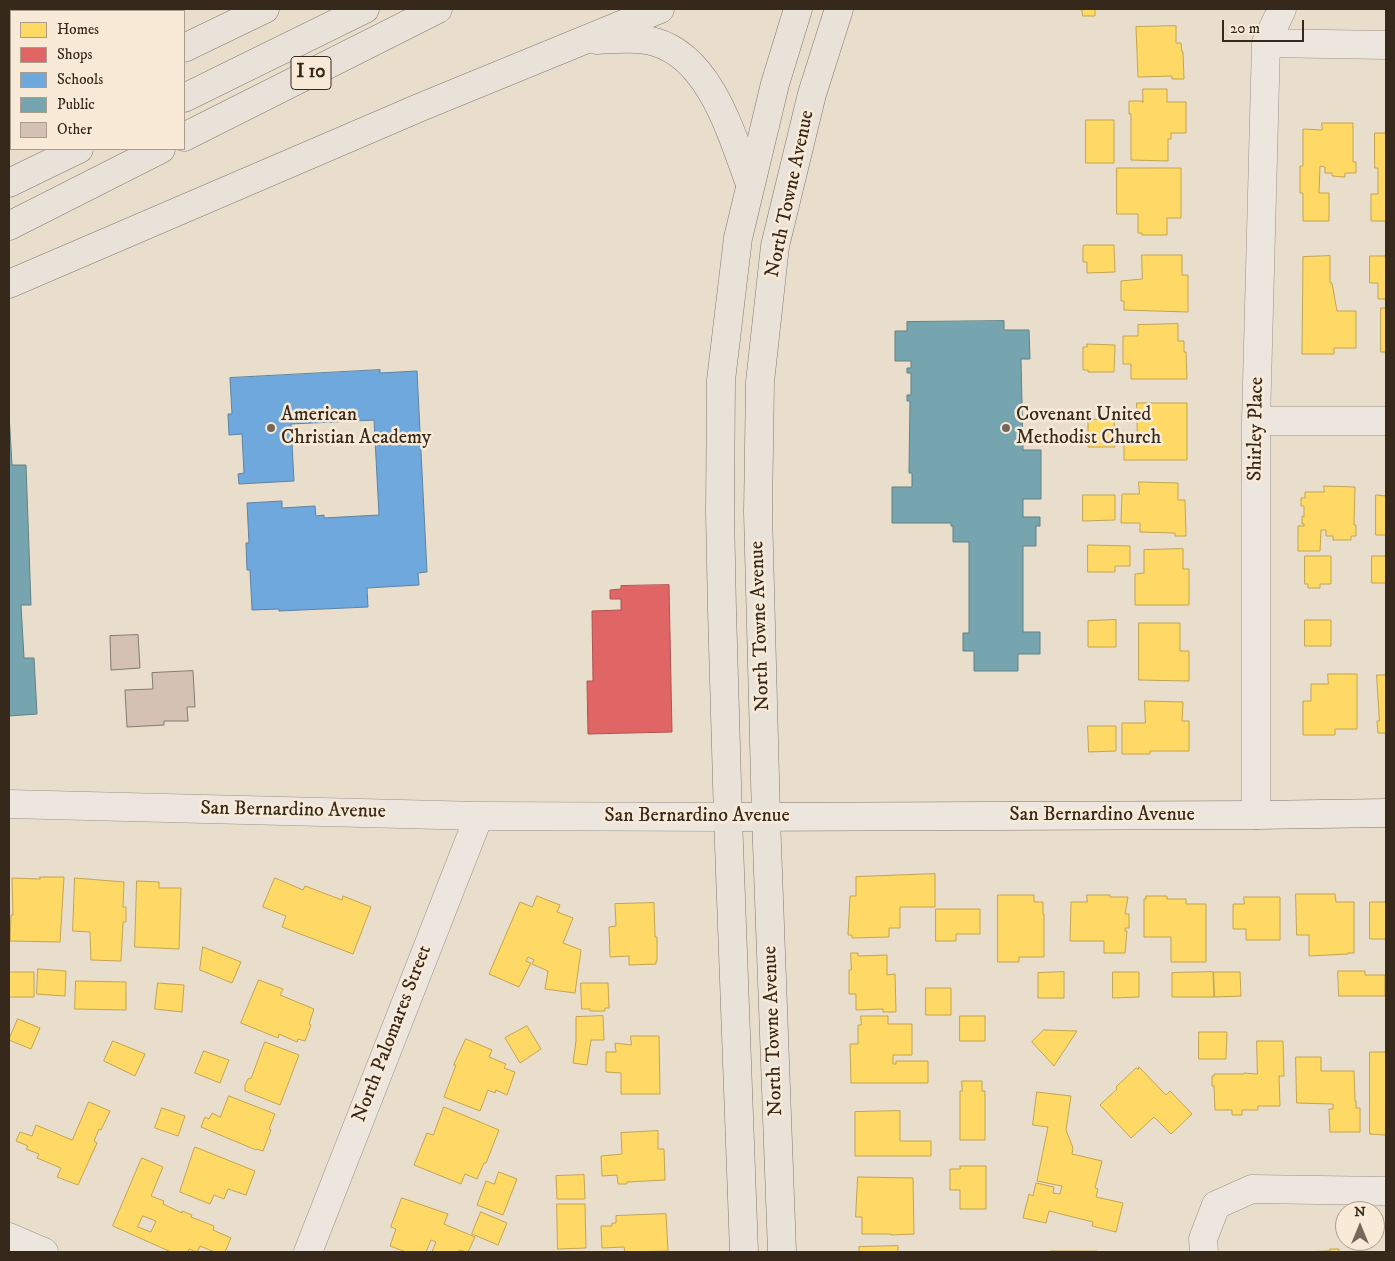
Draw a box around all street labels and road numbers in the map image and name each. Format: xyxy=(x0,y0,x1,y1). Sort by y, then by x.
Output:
road number: I 10 xyxy=(291,56,331,90)
street label: North Towne Avenue xyxy=(762,108,820,280)
street label: Shirley Place xyxy=(1244,377,1270,481)
street label: North Towne Avenue xyxy=(746,540,776,712)
street label: San Bernardino Avenue xyxy=(200,797,386,825)
street label: San Bernardino Avenue xyxy=(1009,804,1195,828)
street label: San Bernardino Avenue xyxy=(604,805,790,829)
street label: North Palomares Street xyxy=(348,942,438,1126)
street label: North Towne Avenue xyxy=(759,945,789,1117)

